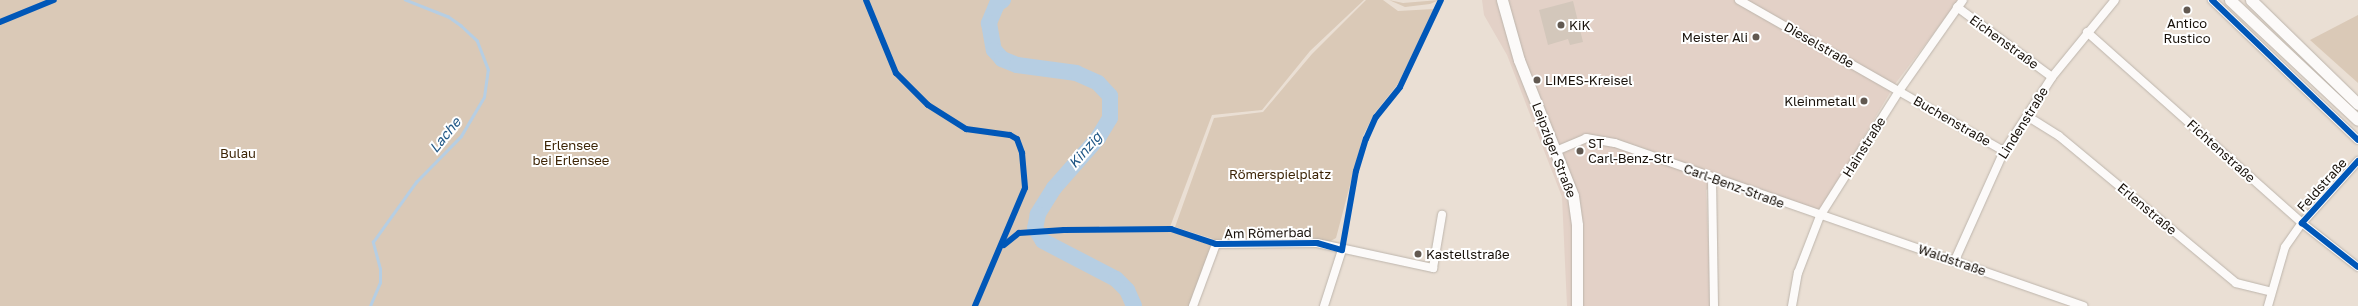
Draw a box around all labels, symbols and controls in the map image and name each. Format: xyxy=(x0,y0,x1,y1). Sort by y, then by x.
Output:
marker: Antico Rustico xyxy=(2182,5,2192,15)
street label: Eichenstraße xyxy=(1966,12,2042,72)
place label: Antico Rustico xyxy=(2164,16,2210,47)
place label: KiK xyxy=(1569,17,1590,33)
street label: Dieselstraße xyxy=(1781,19,1857,71)
marker: KiK xyxy=(1556,20,1566,30)
place label: Meister Ali xyxy=(1682,29,1748,45)
marker: Meister Ali xyxy=(1751,32,1761,42)
place label: LIMES-Kreisel xyxy=(1545,72,1632,88)
marker: LIMES-Kreisel xyxy=(1532,75,1542,85)
street label: Lindenstraße xyxy=(1995,84,2051,162)
place label: Kleinmetall xyxy=(1784,93,1856,109)
street label: Buchenstraße xyxy=(1911,93,1993,149)
marker: Kleinmetall xyxy=(1859,96,1869,106)
street label: Leipziger Straße xyxy=(1529,100,1579,200)
water label: Lache xyxy=(426,114,464,156)
street label: Hainstraße xyxy=(1839,114,1889,180)
street label: Fichtenstraße xyxy=(2184,116,2258,186)
water label: Kinzig xyxy=(1065,129,1105,171)
place label: ST Carl-Benz-Str. xyxy=(1588,136,1674,167)
park label: Erlensee bei Erlensee xyxy=(533,138,609,169)
park label: Bulau xyxy=(220,145,256,161)
marker: ST Carl-Benz-Str. xyxy=(1575,146,1585,156)
street label: Feldstraße xyxy=(2294,155,2350,215)
street label: Carl-Benz-Straße xyxy=(1682,161,1786,211)
park label: Römerspielplatz xyxy=(1229,166,1331,182)
street label: Erlenstraße xyxy=(2114,180,2180,238)
street label: Am Römerbad xyxy=(1224,224,1312,242)
street label: Waldstraße xyxy=(1916,241,1988,279)
place label: Kastellstraße xyxy=(1426,246,1510,262)
marker: Kastellstraße xyxy=(1413,249,1423,259)

